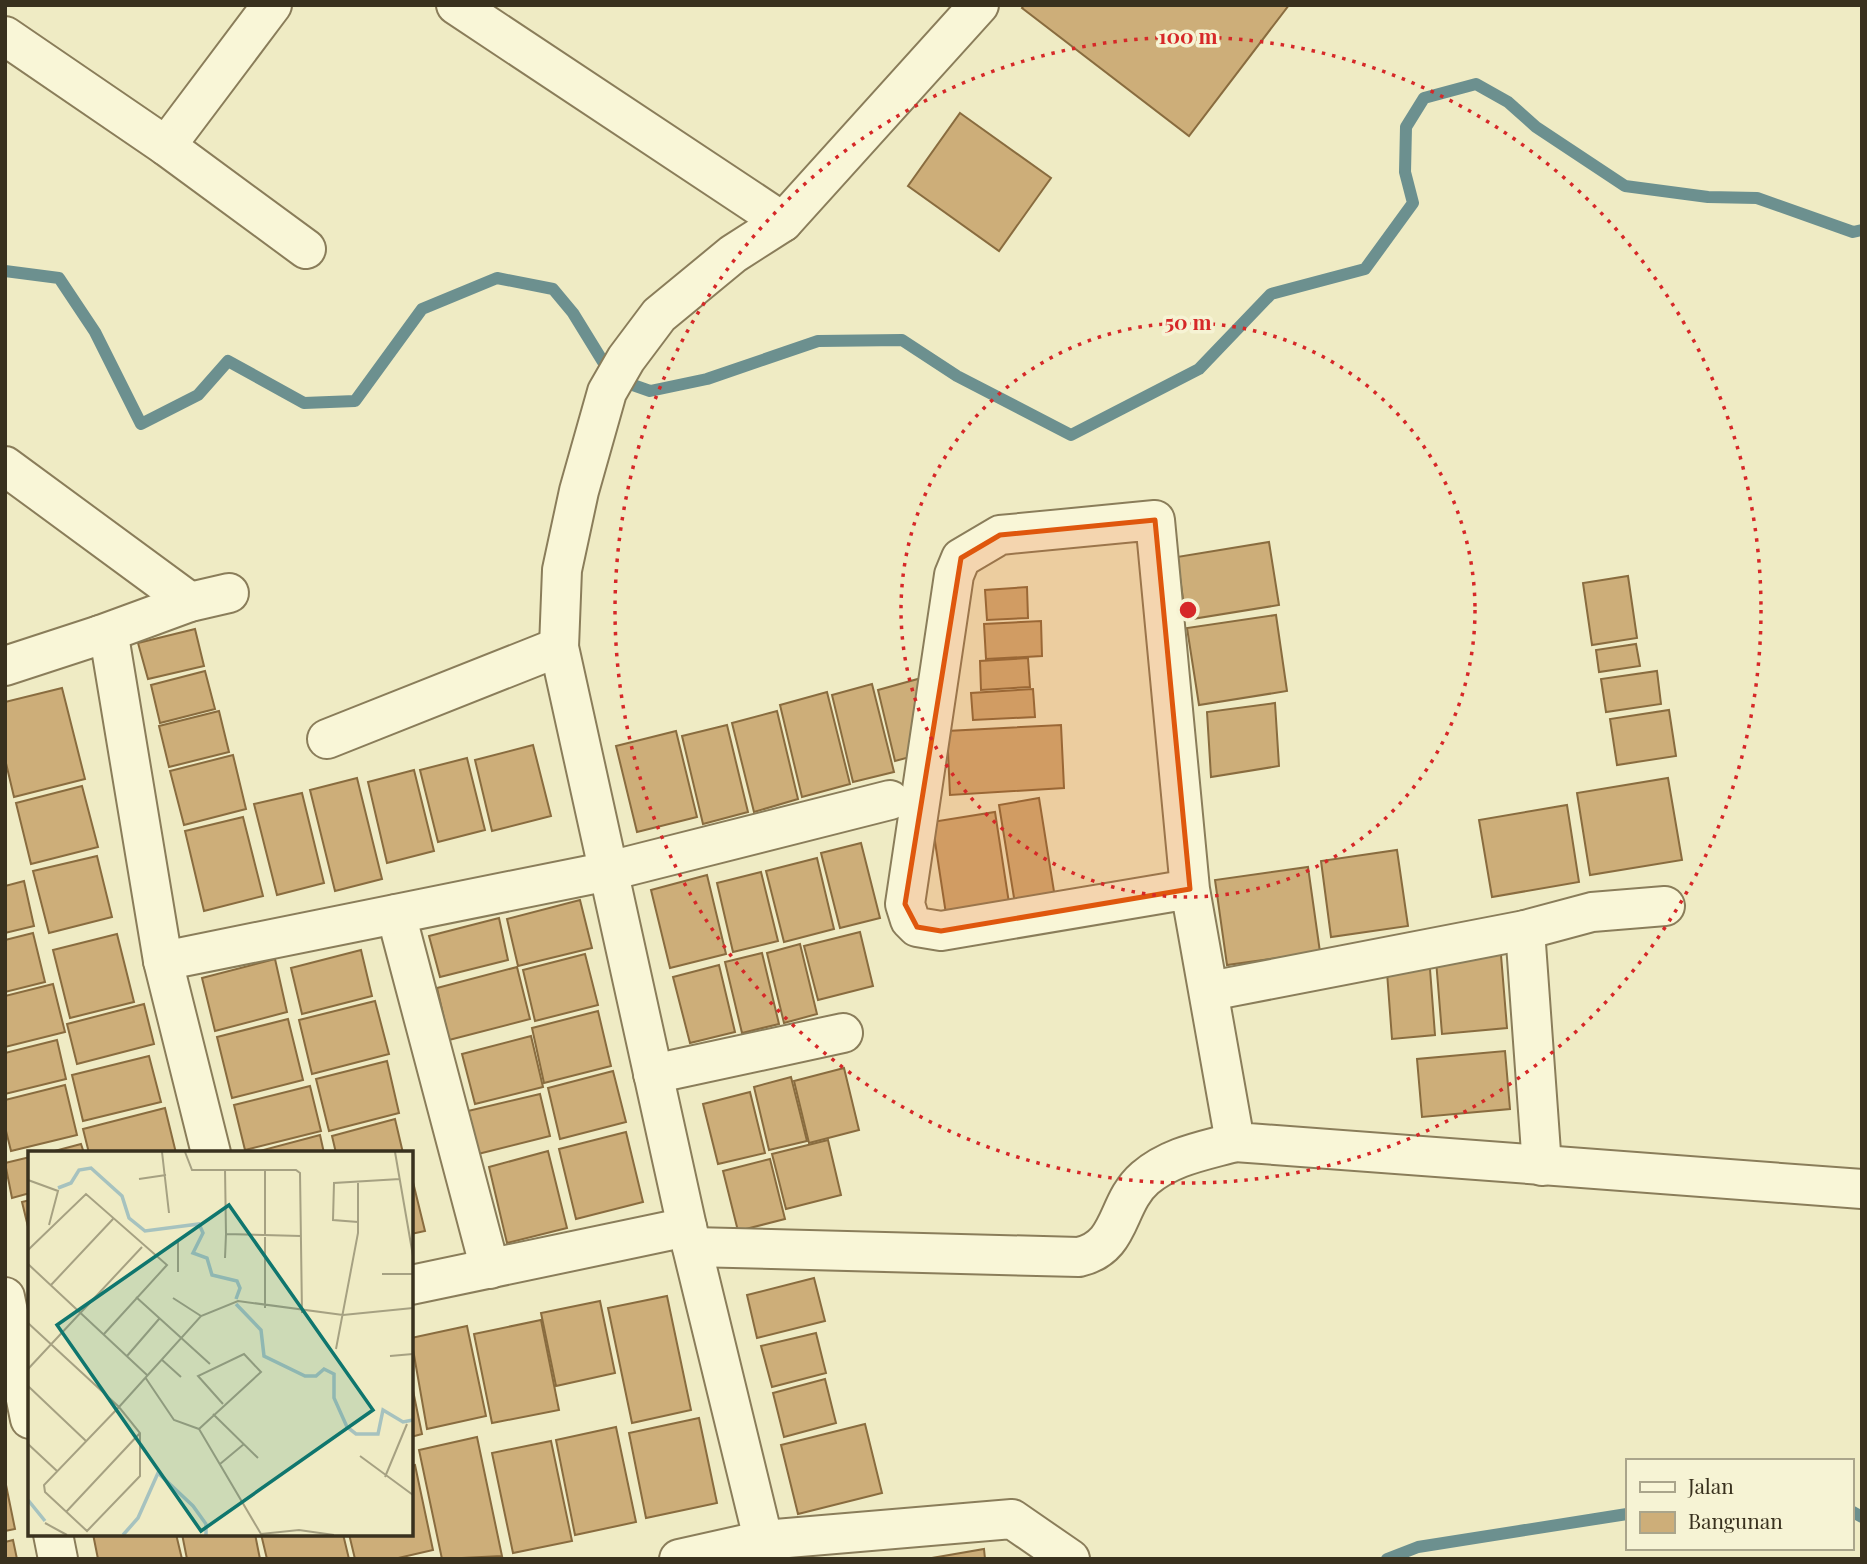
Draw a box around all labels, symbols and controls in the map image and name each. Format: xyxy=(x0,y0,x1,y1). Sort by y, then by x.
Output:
text: 100 m xyxy=(1158,21,1218,49)
text: 50 m xyxy=(1164,307,1212,335)
centre of rings xyxy=(1176,598,1200,622)
inset map xyxy=(28,1151,413,1536)
legend xyxy=(1626,1459,1853,1550)
text: Jalan xyxy=(1687,1471,1734,1499)
text: Bangunan xyxy=(1688,1506,1783,1534)

